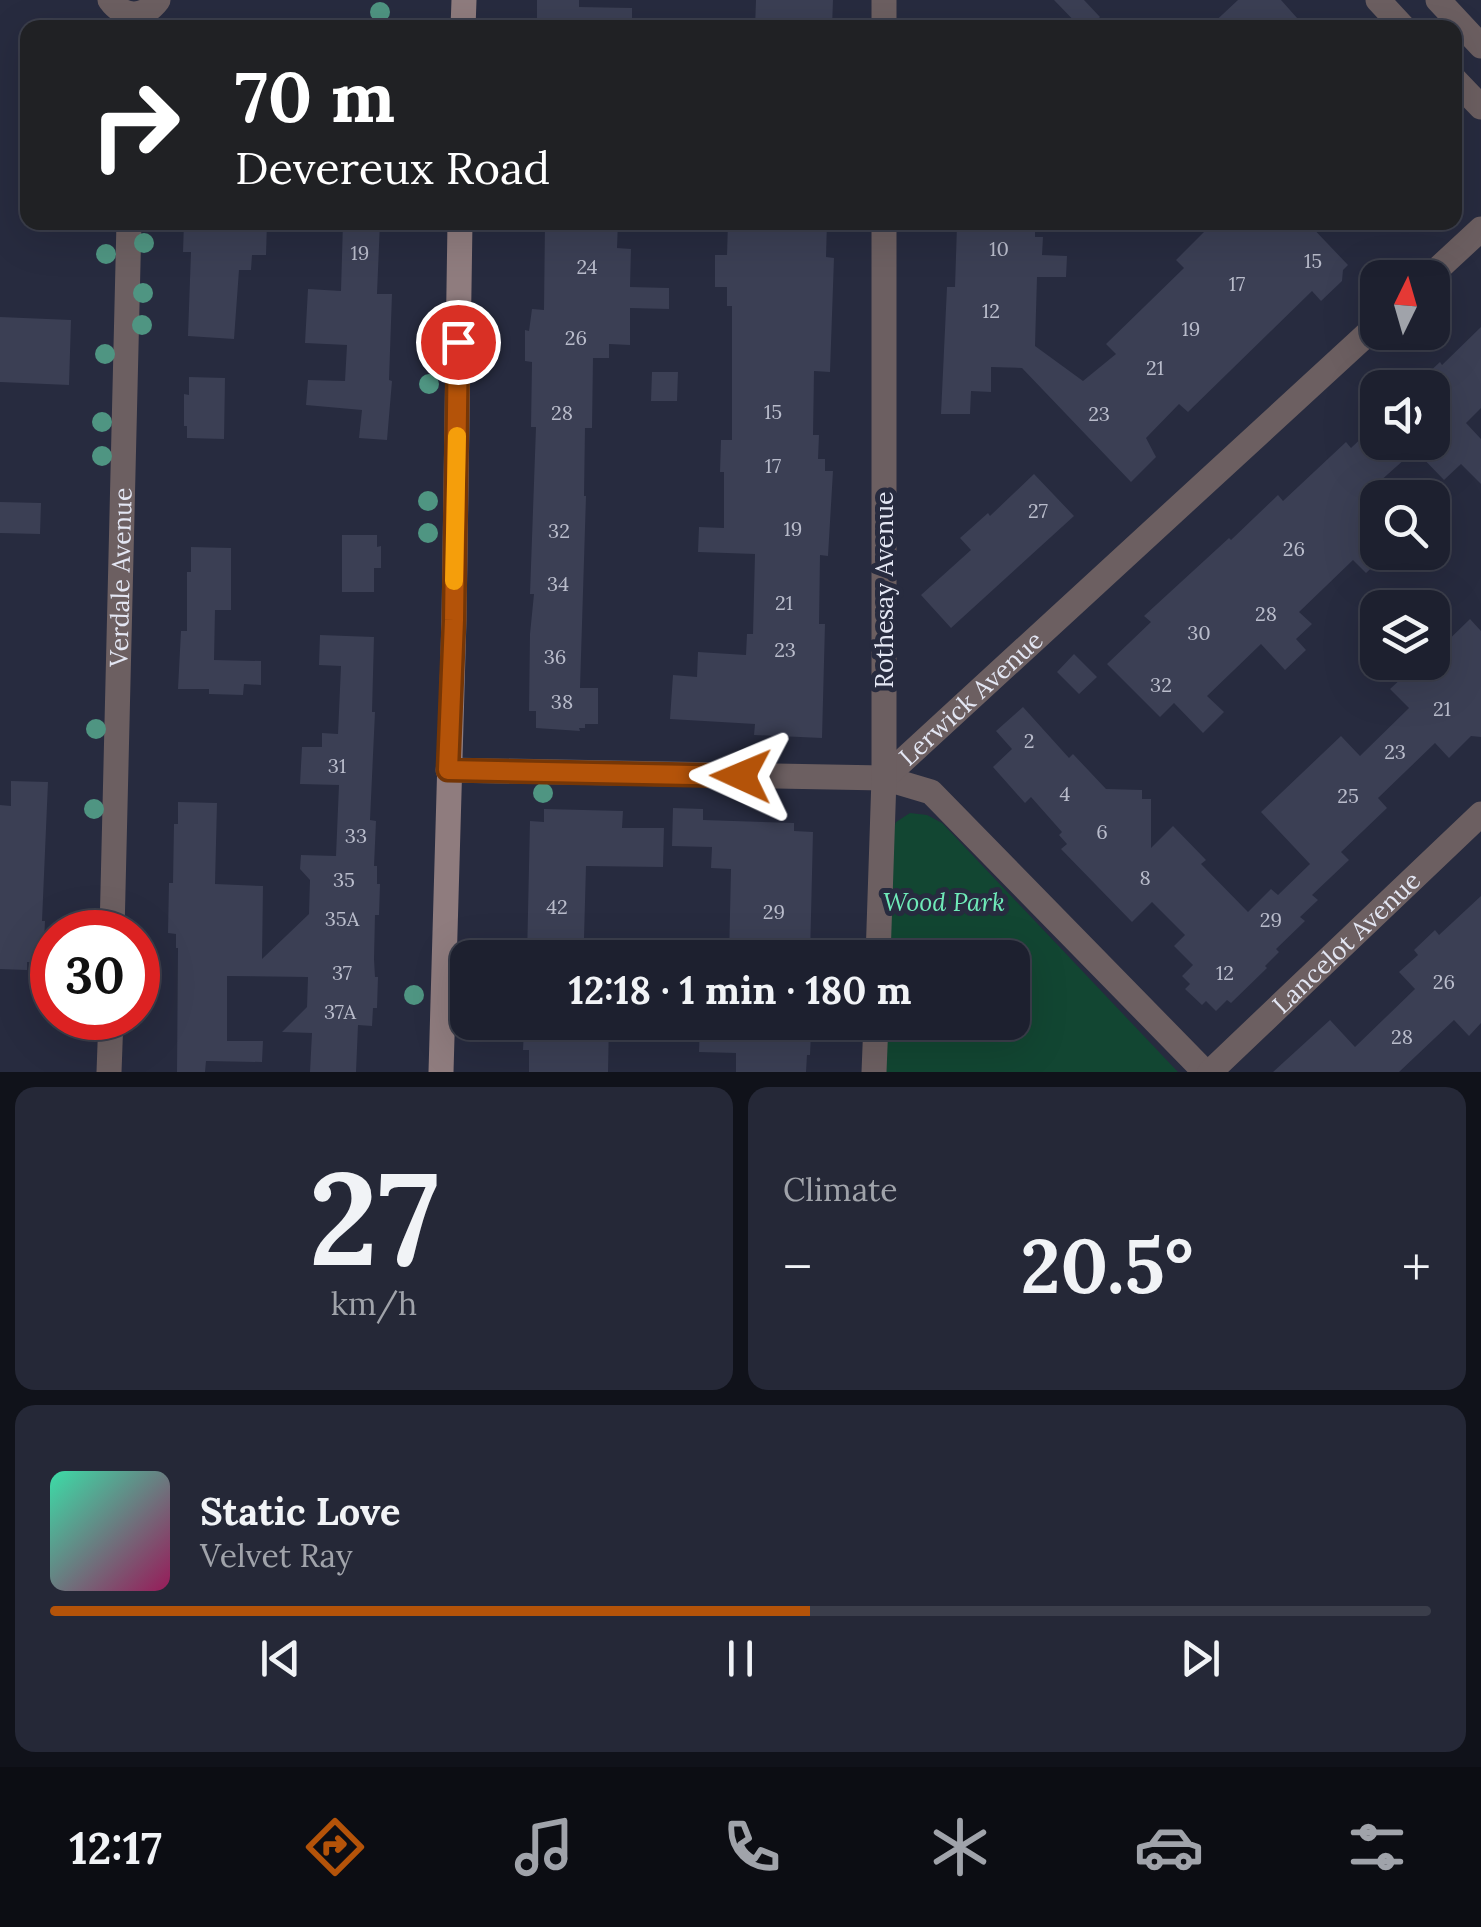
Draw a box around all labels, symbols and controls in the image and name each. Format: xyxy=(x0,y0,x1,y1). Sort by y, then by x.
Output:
text: 70 m xyxy=(235,52,395,141)
icon: right xyxy=(70,60,200,190)
text: Devereux Road xyxy=(235,139,550,196)
house number: 10 xyxy=(989,236,1009,261)
house number: 19 xyxy=(351,240,369,265)
house number: 15 xyxy=(1304,248,1322,273)
house number: 24 xyxy=(576,254,598,279)
north arrow xyxy=(1360,260,1450,350)
map controls xyxy=(1360,260,1450,680)
house number: 17 xyxy=(1229,271,1245,296)
house number: 12 xyxy=(982,298,1000,323)
pin xyxy=(416,300,501,385)
icon: arrive xyxy=(431,315,486,370)
house number: 19 xyxy=(1182,316,1200,341)
house number: 26 xyxy=(565,325,587,350)
house number: 21 xyxy=(1146,355,1164,380)
button: sound xyxy=(1360,370,1450,460)
house number: 15 xyxy=(764,399,782,424)
house number: 28 xyxy=(551,400,573,425)
house number: 23 xyxy=(1088,401,1110,426)
house number: 17 xyxy=(765,453,781,478)
button: search xyxy=(1360,480,1450,570)
street label: Verdale Avenue xyxy=(102,487,139,668)
street label: Rothesay Avenue xyxy=(868,491,900,689)
house number: 27 xyxy=(1028,498,1048,523)
house number: 19 xyxy=(784,516,802,541)
house number: 32 xyxy=(548,518,570,543)
house number: 26 xyxy=(1283,536,1305,561)
house number: 34 xyxy=(547,571,569,596)
house number: 21 xyxy=(775,590,793,615)
button: layers xyxy=(1360,590,1450,680)
house number: 28 xyxy=(1255,601,1277,626)
house number: 30 xyxy=(1187,620,1211,645)
street label: Lerwick Avenue xyxy=(892,624,1050,772)
house number: 23 xyxy=(774,637,796,662)
house number: 36 xyxy=(544,644,566,669)
house number: 32 xyxy=(1150,672,1172,697)
house number: 38 xyxy=(551,689,573,714)
house number: 21 xyxy=(1433,696,1451,721)
position arrow xyxy=(689,724,793,828)
house number: 2 xyxy=(1024,728,1034,753)
house number: 23 xyxy=(1384,739,1406,764)
house number: 31 xyxy=(328,753,346,778)
house number: 4 xyxy=(1060,781,1071,806)
house number: 25 xyxy=(1337,783,1359,808)
house number: 6 xyxy=(1096,819,1108,844)
house number: 33 xyxy=(345,823,367,848)
street label: Lancelot Avenue xyxy=(1265,864,1427,1020)
house number: 8 xyxy=(1139,865,1151,890)
house number: 35 xyxy=(333,867,355,892)
park label: Wood Park xyxy=(883,886,1005,918)
house number: 42 xyxy=(546,894,568,919)
house number: 29 xyxy=(763,899,785,924)
house number: 35A xyxy=(325,906,360,931)
house number: 29 xyxy=(1260,907,1282,932)
speed limit sign: 30 xyxy=(30,910,160,1040)
house number: 37 xyxy=(332,960,352,985)
house number: 12 xyxy=(1216,960,1234,985)
text: 12:18 · 1 min · 180 m xyxy=(569,966,911,1014)
house number: 26 xyxy=(1433,969,1455,994)
house number: 37A xyxy=(324,999,356,1024)
house number: 28 xyxy=(1391,1024,1413,1049)
text: 27 xyxy=(309,1134,439,1301)
text: Climate xyxy=(783,1169,898,1210)
text: 20.5° xyxy=(1020,1218,1194,1314)
text: − xyxy=(783,1232,812,1302)
text: + xyxy=(1402,1232,1431,1302)
text: km/h xyxy=(331,1283,417,1324)
text: Static Love xyxy=(200,1487,400,1535)
text: Velvet Ray xyxy=(200,1535,353,1576)
icon: previous xyxy=(253,1631,308,1686)
icon: pause xyxy=(713,1631,768,1686)
icon: next xyxy=(1173,1631,1228,1686)
icon: directions xyxy=(300,1812,370,1882)
icon: music xyxy=(509,1812,579,1882)
icon: phone xyxy=(717,1812,787,1882)
icon: climate xyxy=(925,1812,995,1882)
icon: car xyxy=(1134,1812,1204,1882)
icon: filters xyxy=(1342,1812,1412,1882)
text: 12:17 xyxy=(69,1819,162,1876)

